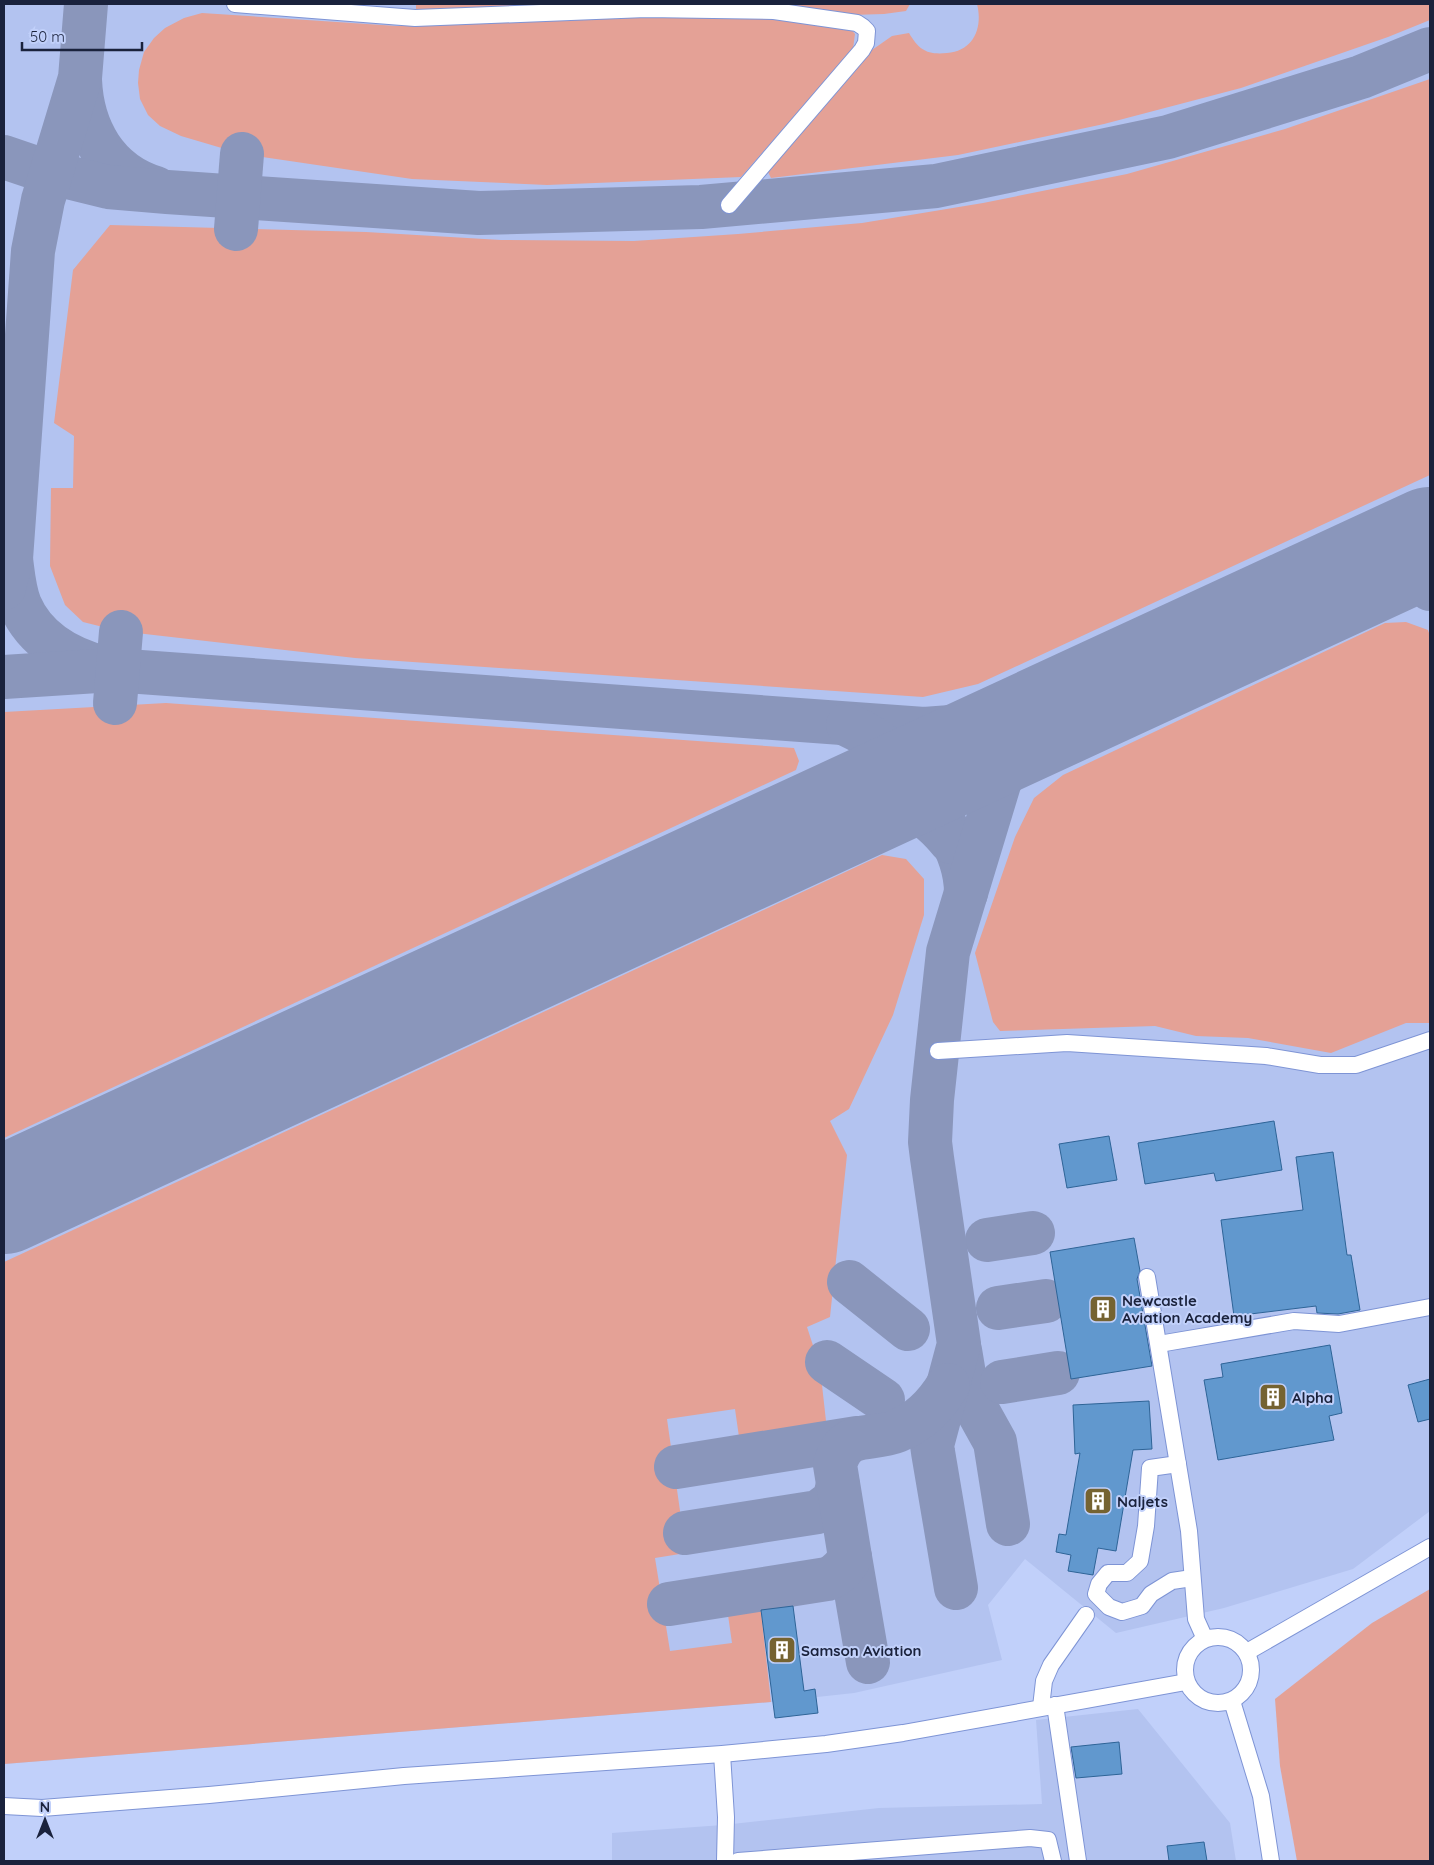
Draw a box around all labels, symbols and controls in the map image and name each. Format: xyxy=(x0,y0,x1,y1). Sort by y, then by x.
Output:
scale bar xyxy=(22,20,142,52)
text: 50 m xyxy=(30,27,65,46)
place label: Newcastle Aviation Academy xyxy=(1122,1291,1252,1327)
building icon: Newcastle Aviation Academy xyxy=(1088,1294,1118,1324)
building icon: Alpha xyxy=(1258,1382,1288,1412)
place label: Alpha xyxy=(1292,1388,1333,1407)
building icon: Naljets xyxy=(1083,1486,1113,1516)
place label: Naljets xyxy=(1117,1492,1168,1511)
building icon: Samson Aviation xyxy=(767,1635,797,1665)
place label: Samson Aviation xyxy=(801,1641,921,1660)
north arrow xyxy=(20,1795,70,1845)
text: N xyxy=(40,1798,50,1816)

